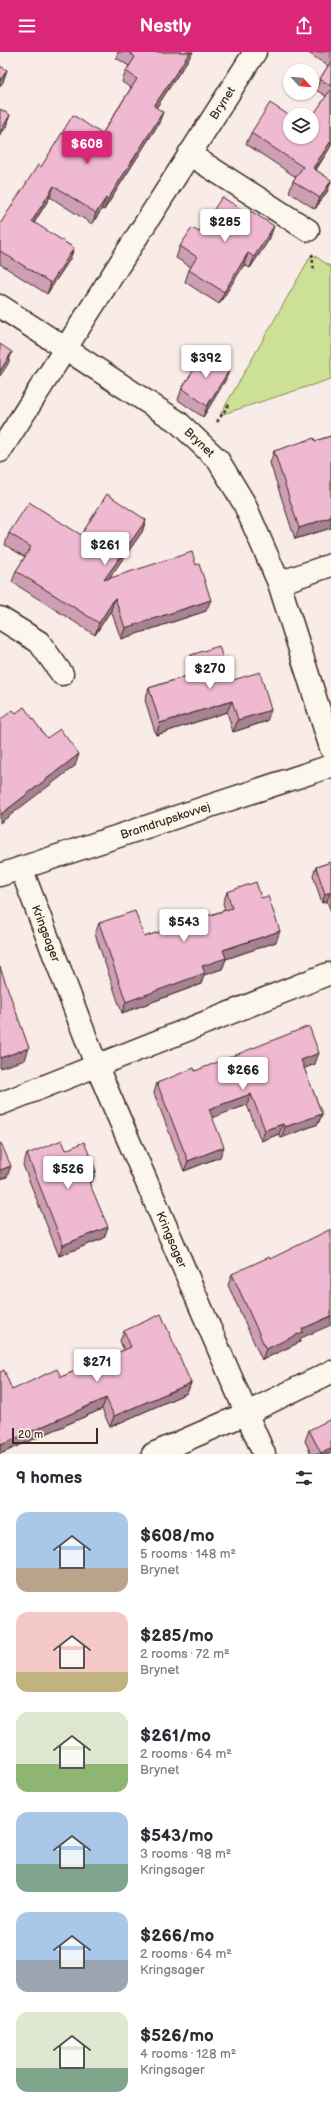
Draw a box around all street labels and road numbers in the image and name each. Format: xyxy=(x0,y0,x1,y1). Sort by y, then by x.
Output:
street label: Brynet xyxy=(206,83,239,122)
street label: Brynet xyxy=(181,424,218,460)
street label: Bramdrupskovvej xyxy=(118,799,212,842)
street label: Kringsager xyxy=(28,903,64,965)
street label: Kringsager xyxy=(153,1209,190,1271)

